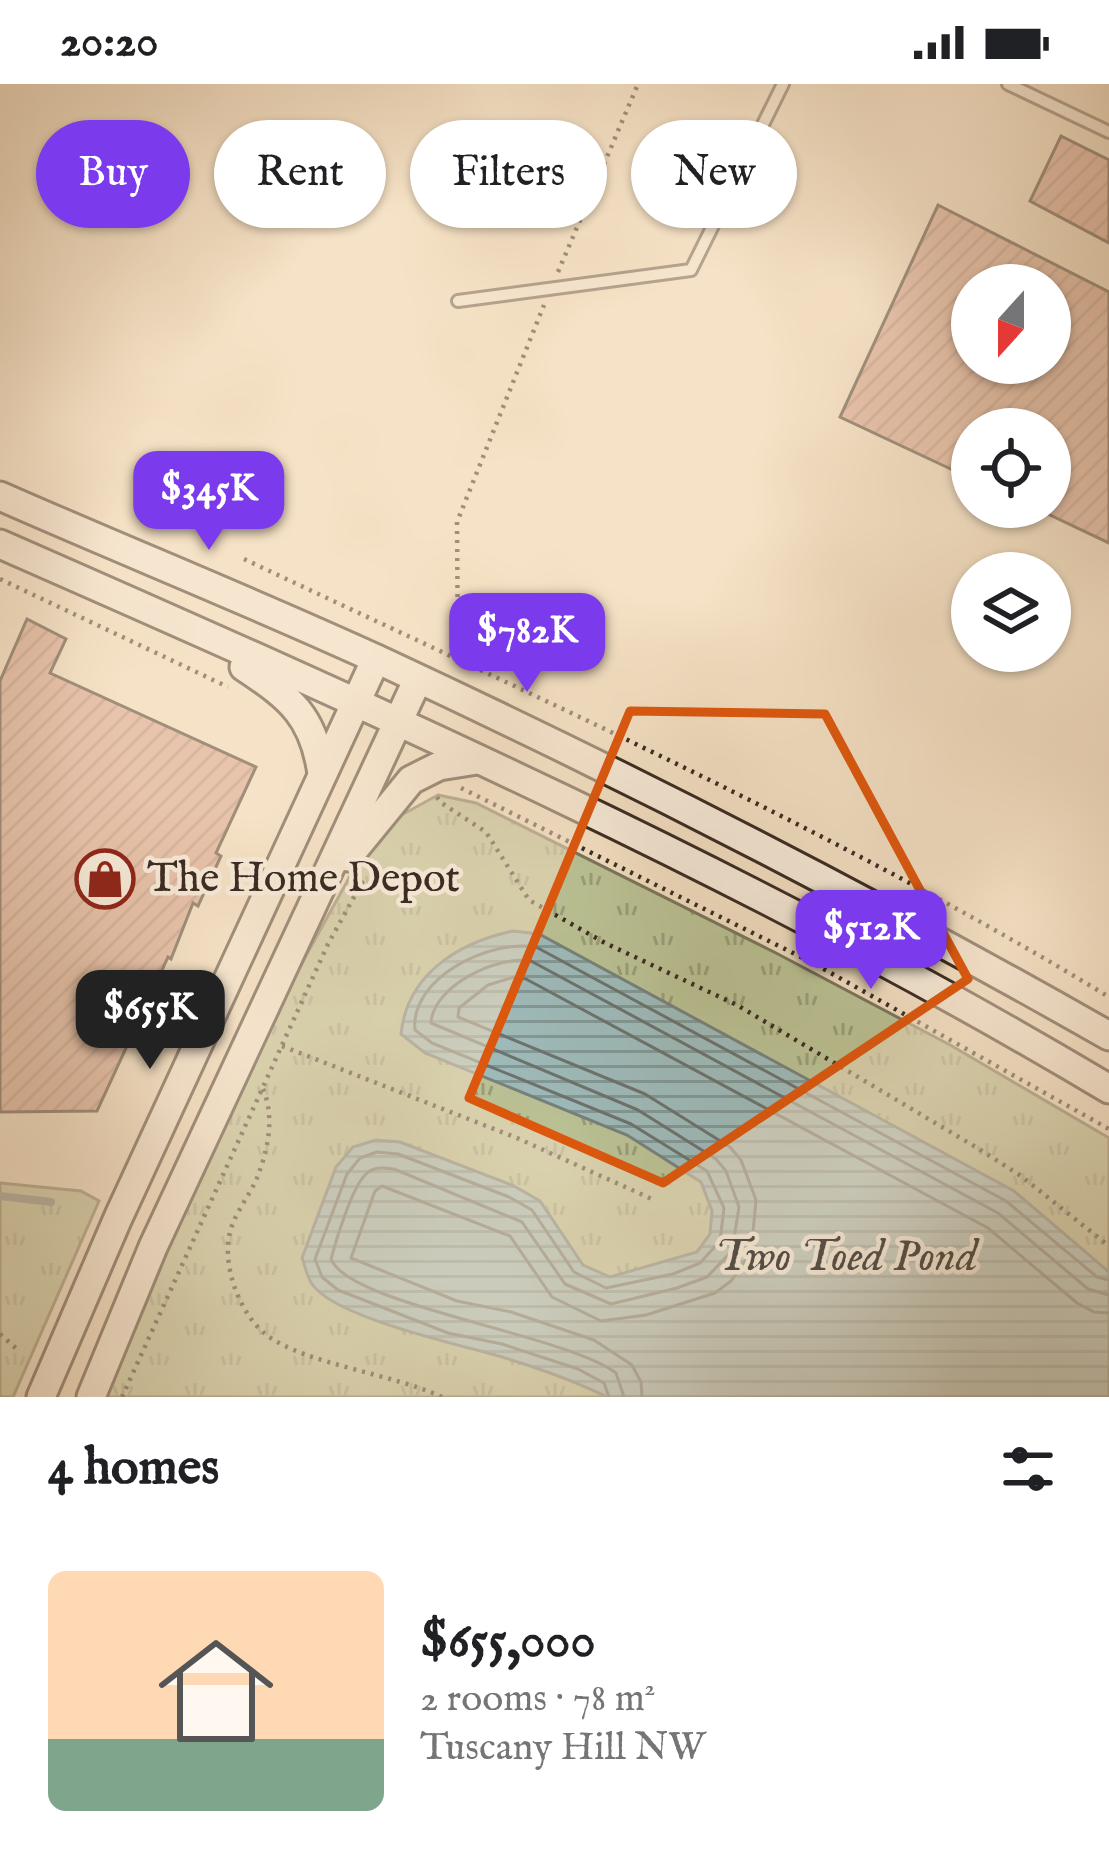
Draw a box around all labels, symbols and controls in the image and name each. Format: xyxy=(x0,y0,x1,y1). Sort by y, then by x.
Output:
text: 20:20 xyxy=(60,14,158,71)
chip: Buy xyxy=(36,120,190,228)
chip: Rent xyxy=(214,120,386,228)
chip: Filters xyxy=(410,120,607,228)
chip: New xyxy=(631,120,797,228)
north arrow xyxy=(951,264,1071,384)
map controls xyxy=(951,264,1071,672)
button: locate xyxy=(951,408,1071,528)
pin: $345K xyxy=(125,451,293,553)
text: $345K xyxy=(160,465,258,514)
button: layers xyxy=(951,552,1071,672)
pin: $782K xyxy=(443,593,611,695)
text: $782K xyxy=(476,607,578,656)
shop icon: The Home Depot xyxy=(74,848,136,910)
place label: The Home Depot xyxy=(147,853,460,906)
pin: $512K xyxy=(787,890,955,992)
text: $512K xyxy=(823,904,919,953)
pin: $655K xyxy=(66,970,234,1072)
text: $655K xyxy=(103,984,197,1033)
water label: Two Toed Pond xyxy=(715,1229,980,1286)
icon: filters xyxy=(995,1436,1061,1502)
text: 4 homes xyxy=(48,1437,219,1502)
text: $655,000 xyxy=(420,1610,595,1675)
icon: home xyxy=(144,1619,288,1763)
text: 2 rooms · 78 m² xyxy=(420,1675,656,1724)
text: Tuscany Hill NW xyxy=(420,1724,706,1773)

